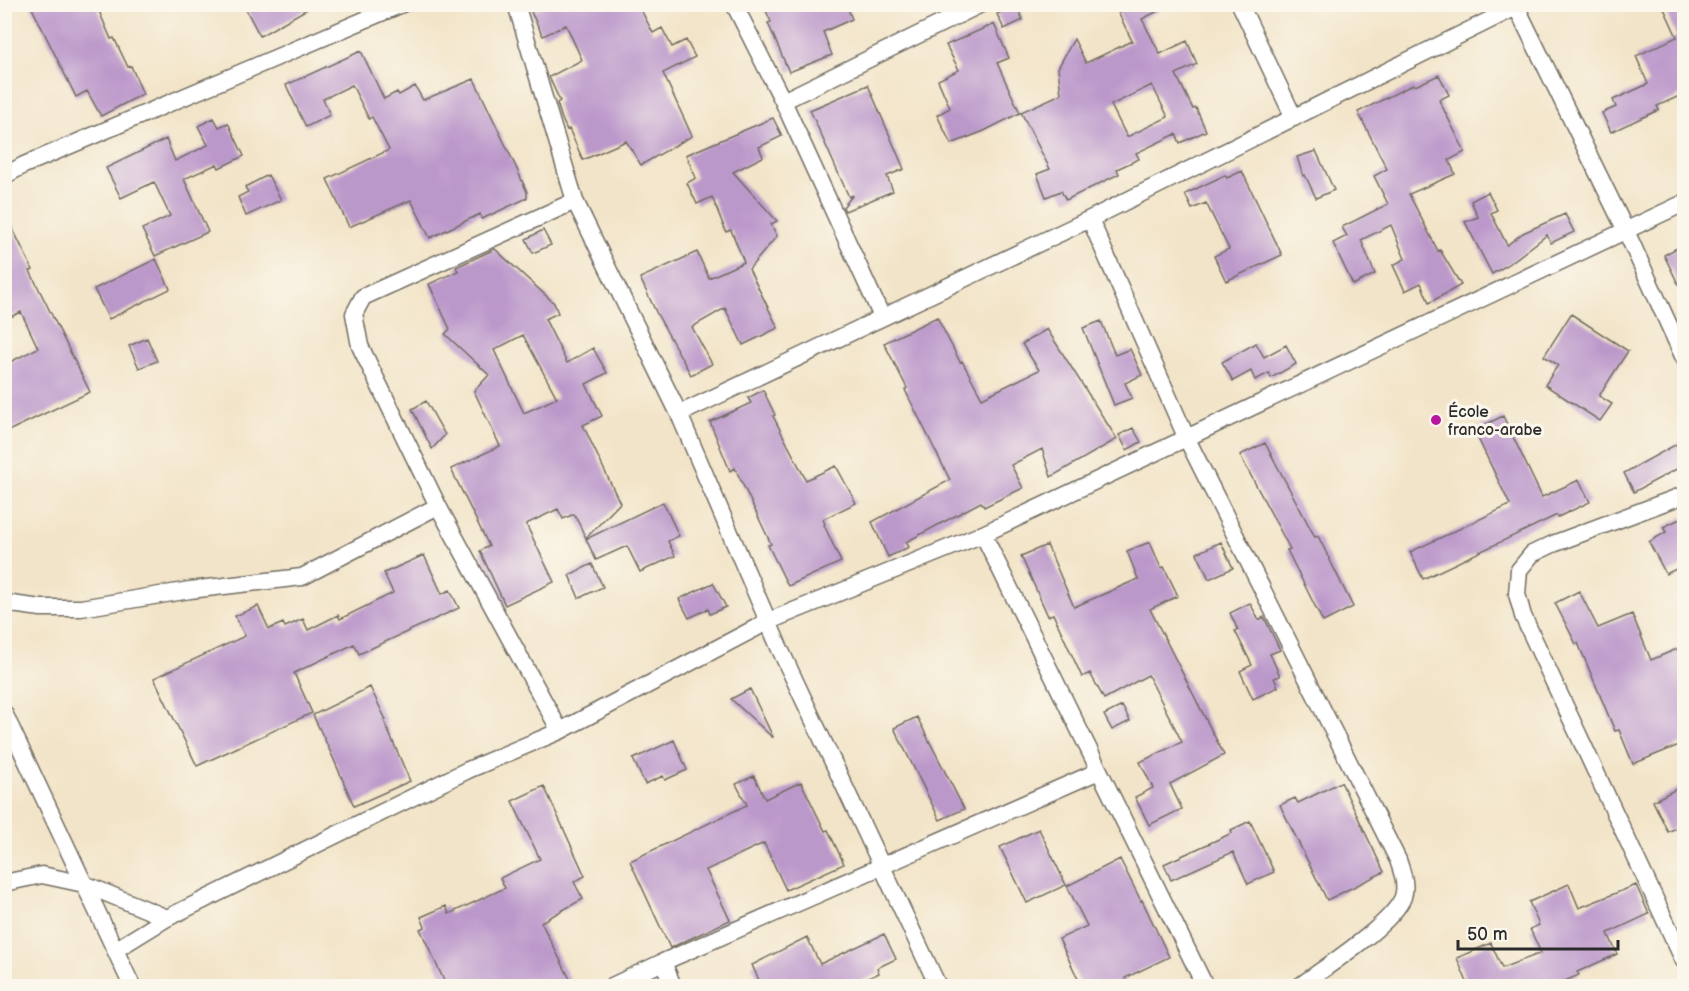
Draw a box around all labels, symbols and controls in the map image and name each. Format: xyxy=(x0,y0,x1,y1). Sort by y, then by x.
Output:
place label: École franco-arabe xyxy=(1448,401,1543,440)
marker: École franco-arabe xyxy=(1429,413,1443,427)
scale bar xyxy=(1458,913,1618,951)
text: 50 m xyxy=(1467,924,1508,945)

